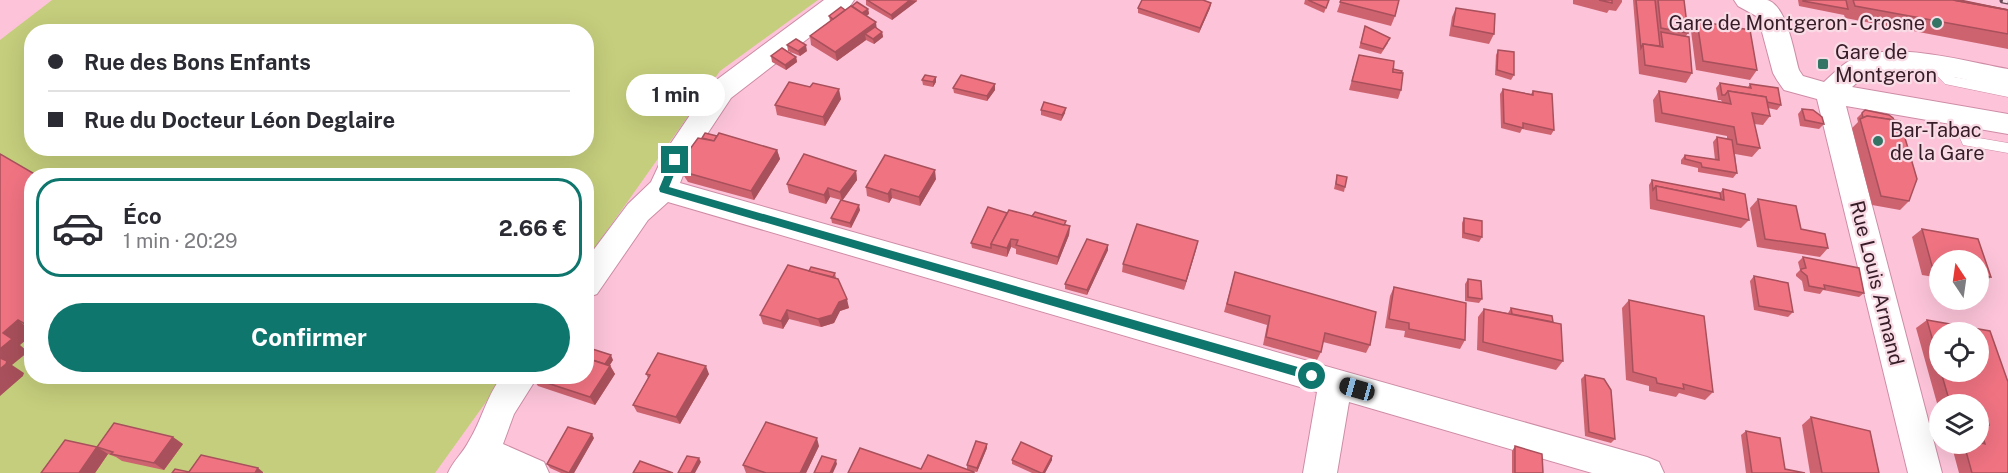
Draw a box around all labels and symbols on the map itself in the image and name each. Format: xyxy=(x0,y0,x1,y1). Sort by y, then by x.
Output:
place label: Gare de Montgeron - Crosne xyxy=(1668,11,1925,35)
marker: Gare de Montgeron - Crosne xyxy=(1930,16,1944,30)
place label: Gare de Montgeron xyxy=(1835,40,1937,87)
marker: Gare de Montgeron xyxy=(1816,57,1830,71)
callout: 1 min xyxy=(626,73,724,115)
place label: Bar-Tabac de la Gare xyxy=(1890,118,1985,165)
marker: Bar-Tabac de la Gare xyxy=(1871,134,1885,148)
route end xyxy=(661,146,688,173)
street label: Rue Louis Armand xyxy=(1845,198,1909,368)
north arrow xyxy=(1929,250,1989,310)
route start xyxy=(1298,362,1325,389)
car xyxy=(1337,375,1377,403)

